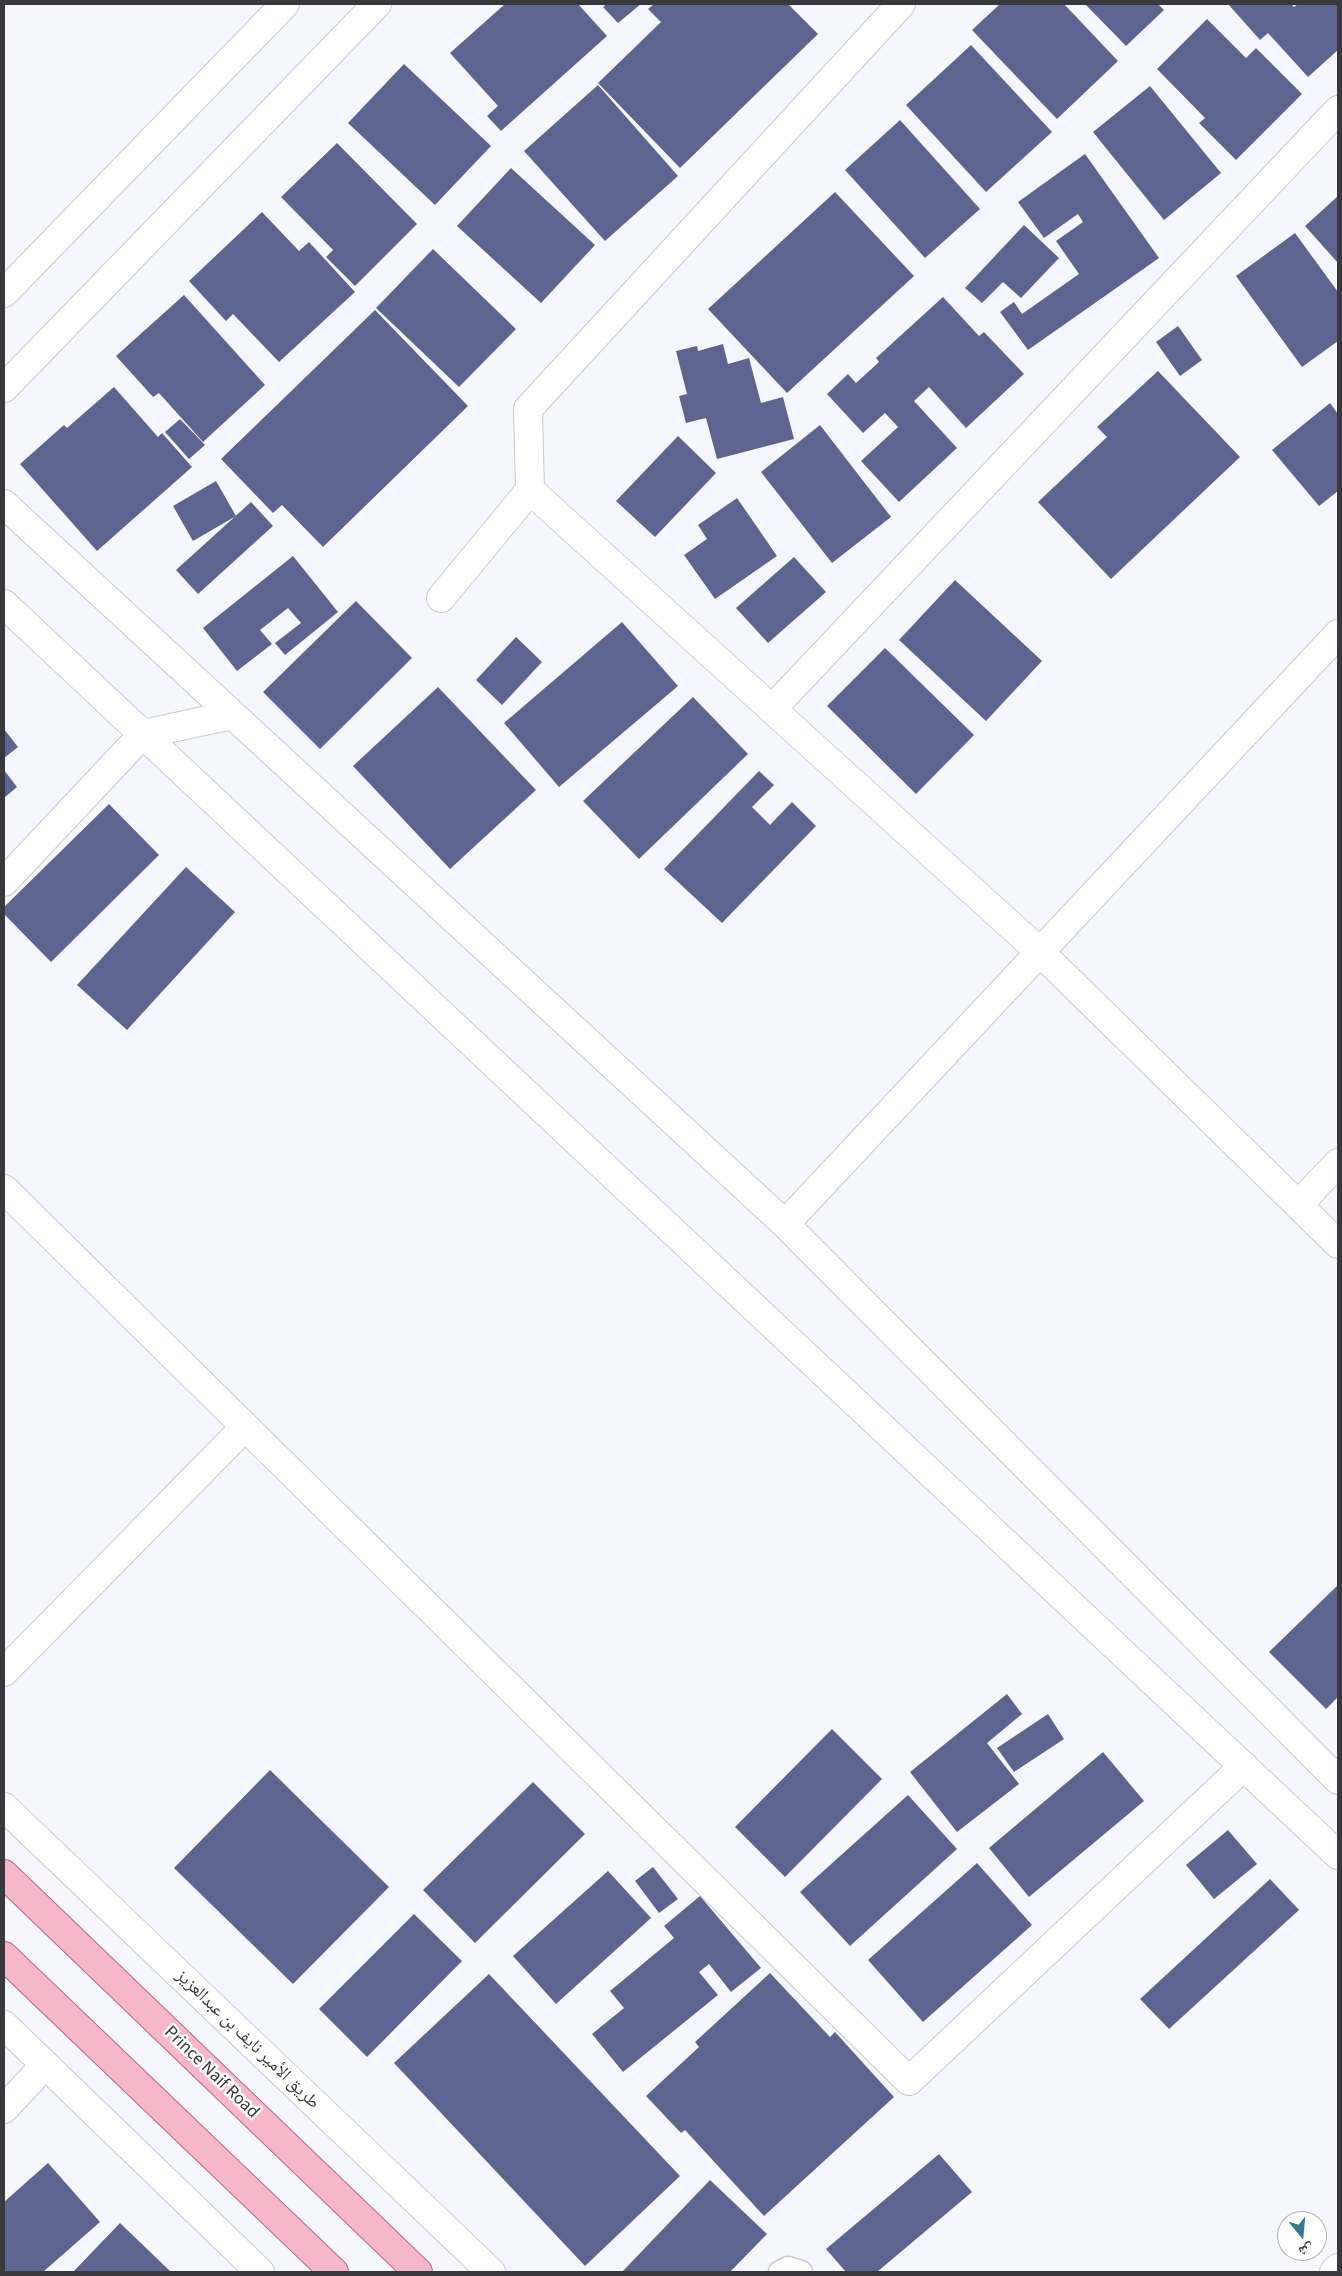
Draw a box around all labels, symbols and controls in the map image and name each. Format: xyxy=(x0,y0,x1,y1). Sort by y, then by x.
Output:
street label: طريق الأمير نايف بن عبدالعزيز xyxy=(170,1966,324,2114)
street label: Prince Naif Road xyxy=(159,2022,263,2124)
north arrow xyxy=(1277,2211,1327,2261)
text: ش xyxy=(1296,2238,1316,2261)

